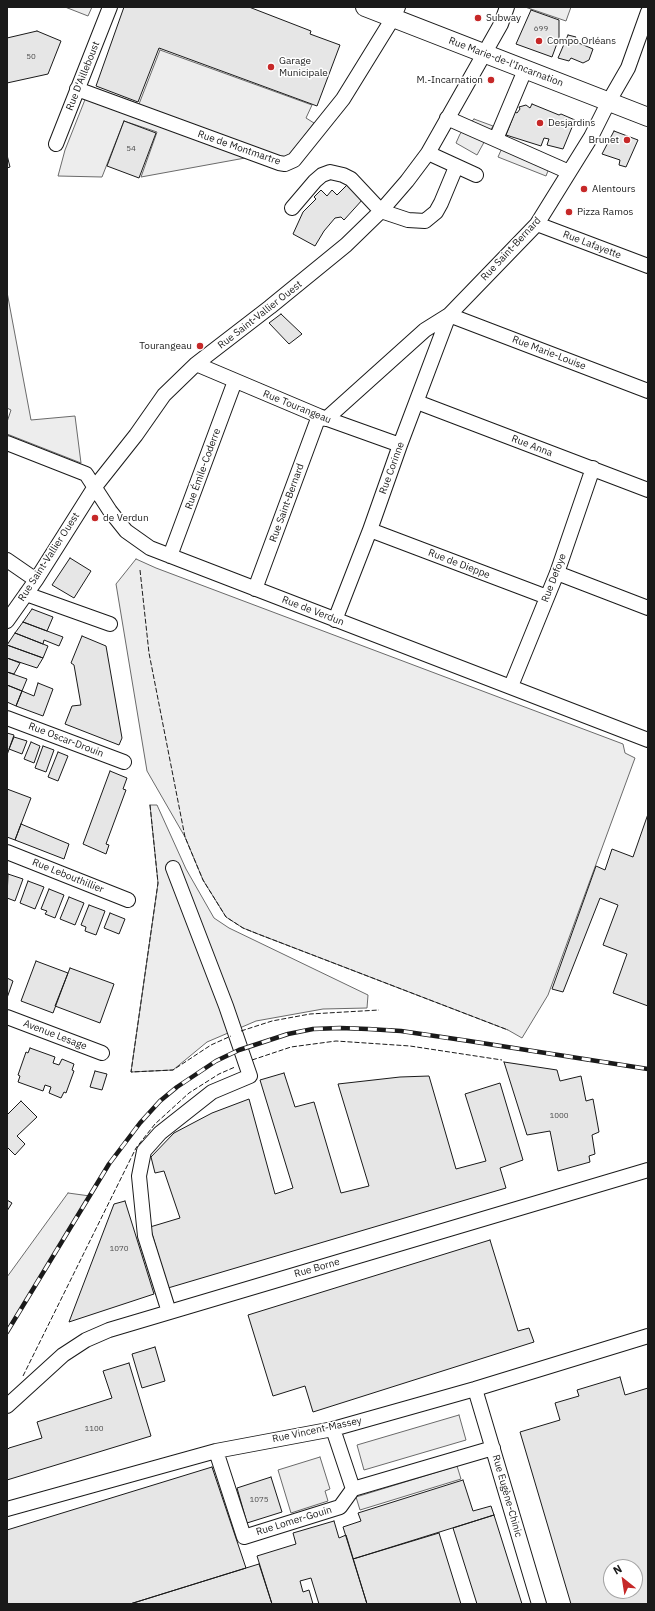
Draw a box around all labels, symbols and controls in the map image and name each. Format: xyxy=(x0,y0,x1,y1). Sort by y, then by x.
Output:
place label: Subway xyxy=(486,12,521,24)
marker: Subway xyxy=(473,13,483,23)
house number: 699 xyxy=(534,24,548,34)
street label: Rue Marie-de-l'Incarnation xyxy=(447,35,565,89)
place label: Compo Orléans xyxy=(547,35,616,47)
marker: Compo Orléans xyxy=(534,36,544,46)
street label: Rue D'Ailleboust xyxy=(64,40,102,112)
house number: 50 xyxy=(26,52,36,62)
place label: Garage Municipale xyxy=(279,55,328,78)
marker: Garage Municipale xyxy=(266,62,276,72)
place label: M.-Incarnation xyxy=(416,74,483,86)
marker: M.-Incarnation xyxy=(486,75,496,85)
place label: Desjardins xyxy=(548,117,595,129)
marker: Desjardins xyxy=(535,118,545,128)
street label: Rue de Montmartre xyxy=(196,128,282,168)
place label: Brunet xyxy=(588,134,619,146)
marker: Brunet xyxy=(622,135,632,145)
house number: 54 xyxy=(126,144,136,154)
place label: Alentours xyxy=(592,183,636,195)
marker: Alentours xyxy=(579,184,589,194)
place label: Pizza Ramos xyxy=(577,206,633,218)
marker: Pizza Ramos xyxy=(564,207,574,217)
street label: Rue Saint-Bernard xyxy=(478,215,544,283)
street label: Rue Lafayette xyxy=(561,228,623,262)
street label: Rue Saint-Vallier Ouest xyxy=(216,278,304,352)
street label: Rue Marie-Louise xyxy=(510,333,588,373)
place label: Tourangeau xyxy=(139,340,192,352)
marker: Tourangeau xyxy=(195,341,205,351)
street label: Rue Tourangeau xyxy=(261,388,333,426)
street label: Rue Émile-Coderre xyxy=(183,427,223,511)
street label: Rue Anna xyxy=(510,433,554,459)
street label: Rue Corinne xyxy=(377,440,407,496)
street label: Rue Saint-Bernard xyxy=(267,462,307,544)
street label: Rue Saint-Vallier Ouest xyxy=(16,510,82,604)
place label: de Verdun xyxy=(103,512,149,524)
marker: de Verdun xyxy=(90,513,100,523)
street label: Rue de Dieppe xyxy=(426,547,492,581)
street label: Rue Defoye xyxy=(539,552,569,604)
street label: Rue de Verdun xyxy=(280,594,346,628)
street label: Rue Oscar-Drouin xyxy=(27,720,105,760)
street label: Rue Lebouthillier xyxy=(30,856,106,896)
street label: Avenue Lesage xyxy=(22,1017,88,1053)
house number: 1000 xyxy=(549,1111,569,1121)
house number: 1070 xyxy=(109,1244,129,1254)
street label: Rue Borne xyxy=(293,1256,341,1280)
street label: Rue Vincent-Massey xyxy=(271,1415,363,1445)
house number: 1100 xyxy=(84,1424,104,1434)
street label: Rue Eugène-Chinic xyxy=(489,1453,525,1539)
house number: 1075 xyxy=(249,1495,269,1505)
street label: Rue Lomer-Gouin xyxy=(255,1504,333,1538)
north arrow xyxy=(603,1559,643,1599)
text: N xyxy=(611,1561,624,1578)

